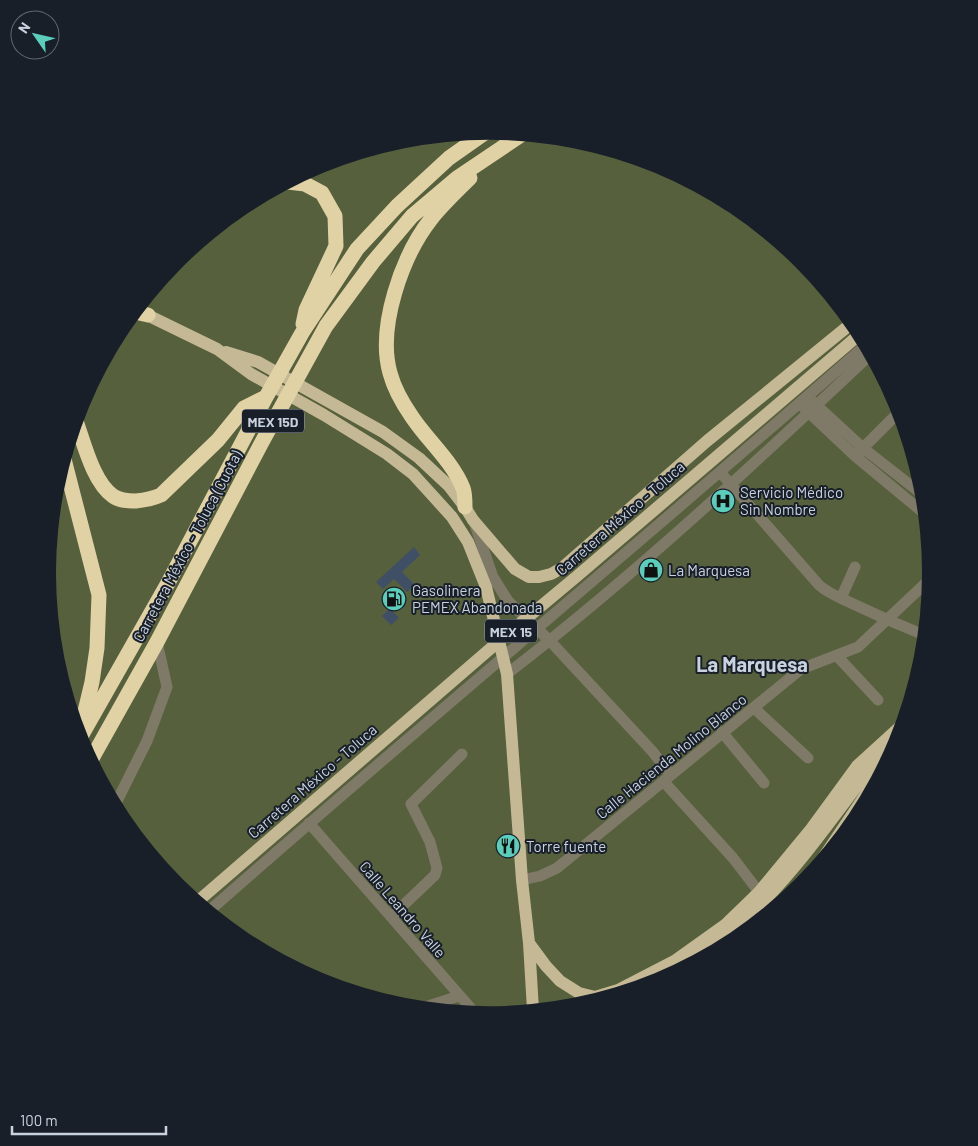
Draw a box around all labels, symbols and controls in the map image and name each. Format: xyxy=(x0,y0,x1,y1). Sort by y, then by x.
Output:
north arrow xyxy=(10,10,60,60)
text: N xyxy=(14,19,33,36)
road number: MEX 15D xyxy=(242,410,304,432)
street label: Carretera México - Toluca (Cuota) xyxy=(129,447,245,645)
street label: Carretera México - Toluca xyxy=(552,457,688,579)
place label: Servicio Médico Sin Nombre xyxy=(740,483,843,518)
hospital icon: Servicio Médico Sin Nombre xyxy=(710,488,736,514)
shop icon: La Marquesa xyxy=(638,557,664,583)
place label: La Marquesa xyxy=(668,561,750,579)
place label: Gasolinera PEMEX Abandonada xyxy=(412,581,543,616)
fuel station icon: Gasolinera PEMEX Abandonada xyxy=(381,586,407,612)
road number: MEX 15 xyxy=(485,620,537,642)
district label: La Marquesa xyxy=(696,652,808,676)
street label: Calle Hacienda Molino Blanco xyxy=(592,690,750,822)
street label: Carretera México - Toluca xyxy=(244,720,380,842)
restaurant icon: Torre fuente xyxy=(495,833,521,859)
place label: Torre fuente xyxy=(526,837,606,855)
street label: Calle Leandro Valle xyxy=(356,857,450,961)
scale bar xyxy=(12,1104,166,1136)
text: 100 m xyxy=(20,1111,58,1129)

